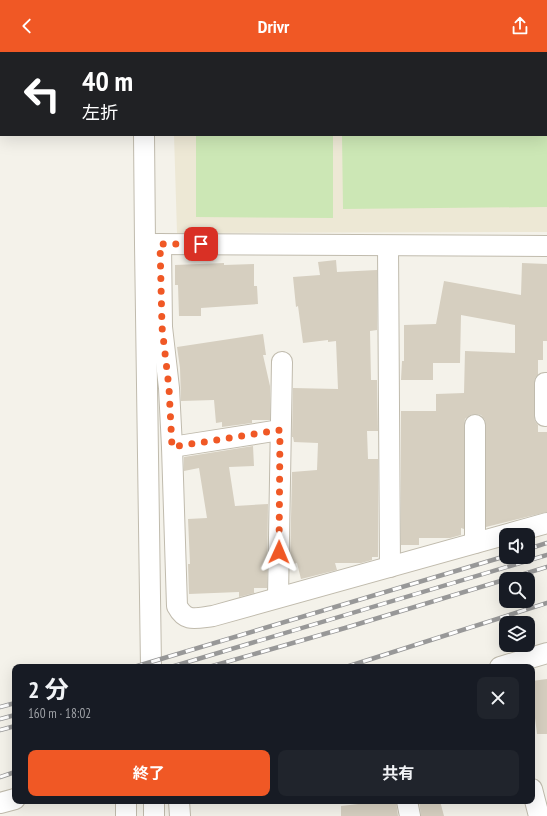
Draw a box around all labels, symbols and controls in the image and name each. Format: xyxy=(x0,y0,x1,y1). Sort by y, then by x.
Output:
icon: back xyxy=(16,15,38,37)
text: Drivr xyxy=(258,15,289,38)
icon: share xyxy=(509,15,531,37)
text: 40 m xyxy=(82,62,133,99)
icon: left xyxy=(16,68,68,120)
text: 左折 xyxy=(82,101,118,124)
pin xyxy=(184,227,218,261)
icon: arrive xyxy=(190,233,212,255)
map controls xyxy=(499,528,535,652)
button: sound xyxy=(499,528,535,564)
position arrow xyxy=(258,531,300,573)
button: search xyxy=(499,572,535,608)
button: layers xyxy=(499,616,535,652)
text: 2 分 xyxy=(28,674,68,705)
button: close xyxy=(477,677,519,719)
text: 160 m · 18:02 xyxy=(28,705,91,722)
button: 終了 xyxy=(28,750,270,796)
button: 共有 xyxy=(278,750,519,796)

